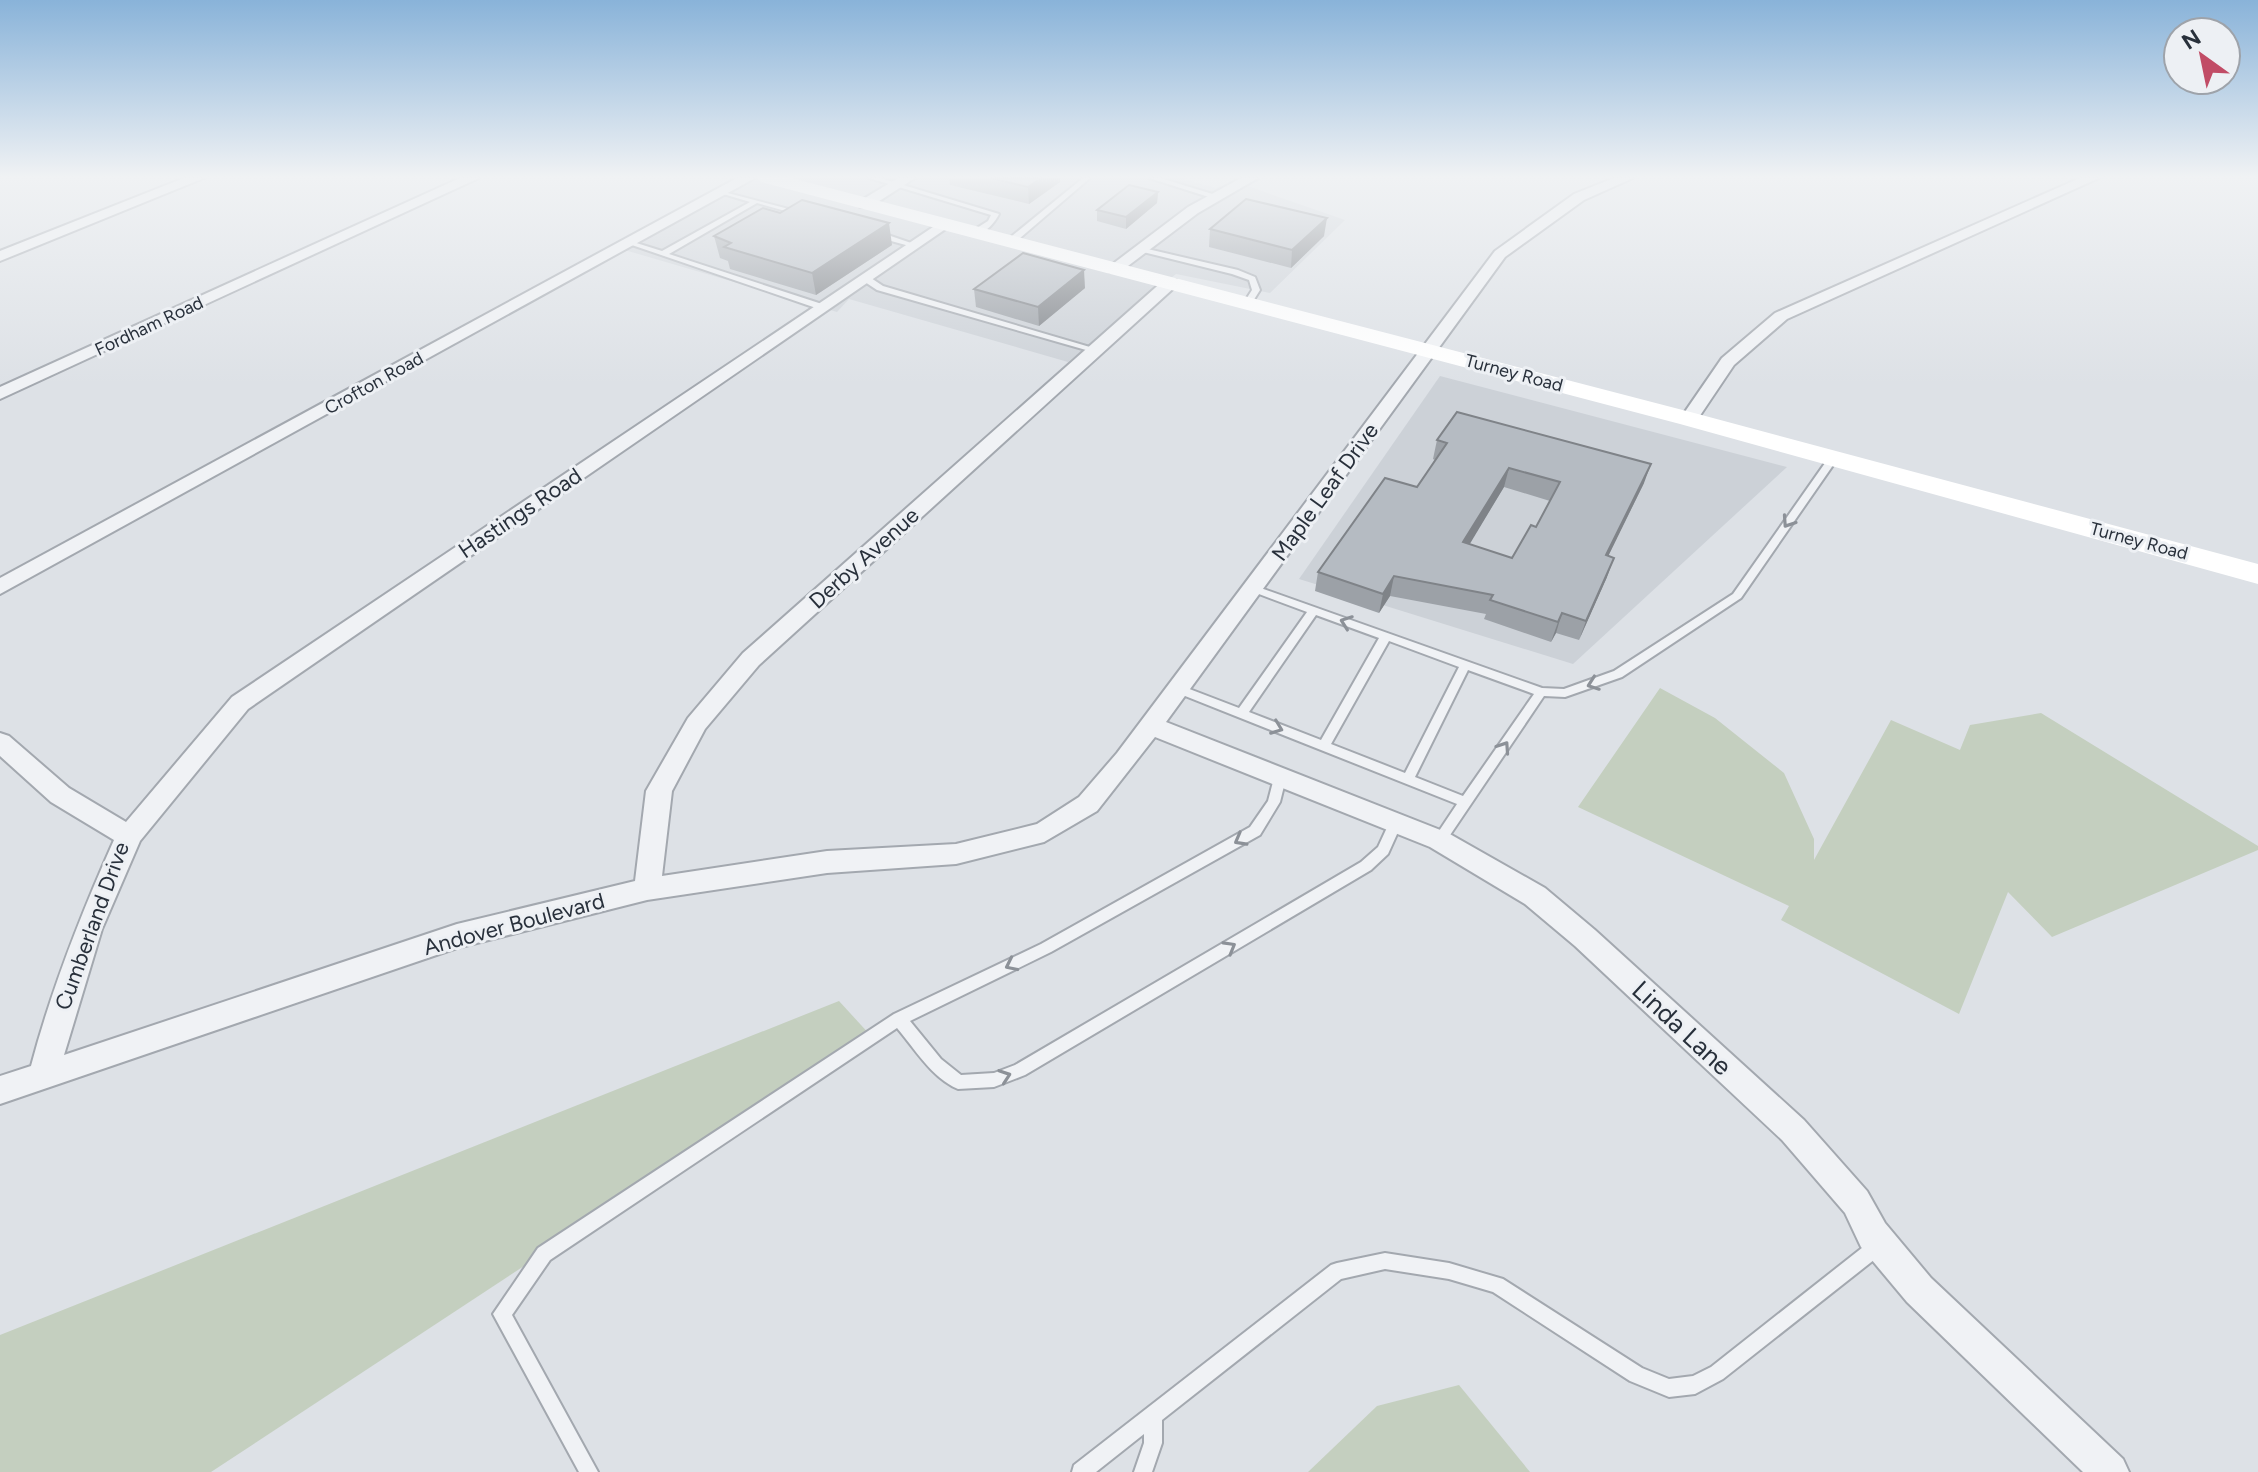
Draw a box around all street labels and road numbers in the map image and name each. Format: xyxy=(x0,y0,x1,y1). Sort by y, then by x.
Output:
street label: Fordham Road xyxy=(91,291,207,361)
street label: Crofton Road xyxy=(321,347,427,419)
street label: Turney Road xyxy=(1463,349,1565,397)
street label: Maple Leaf Drive xyxy=(1266,418,1384,566)
street label: Hastings Road xyxy=(453,462,587,564)
street label: Derby Avenue xyxy=(803,502,925,614)
street label: Turney Road xyxy=(2088,517,2190,565)
street label: Cumberland Drive xyxy=(49,838,135,1014)
street label: Andover Boulevard xyxy=(420,887,608,961)
street label: Linda Lane xyxy=(1626,974,1738,1082)

